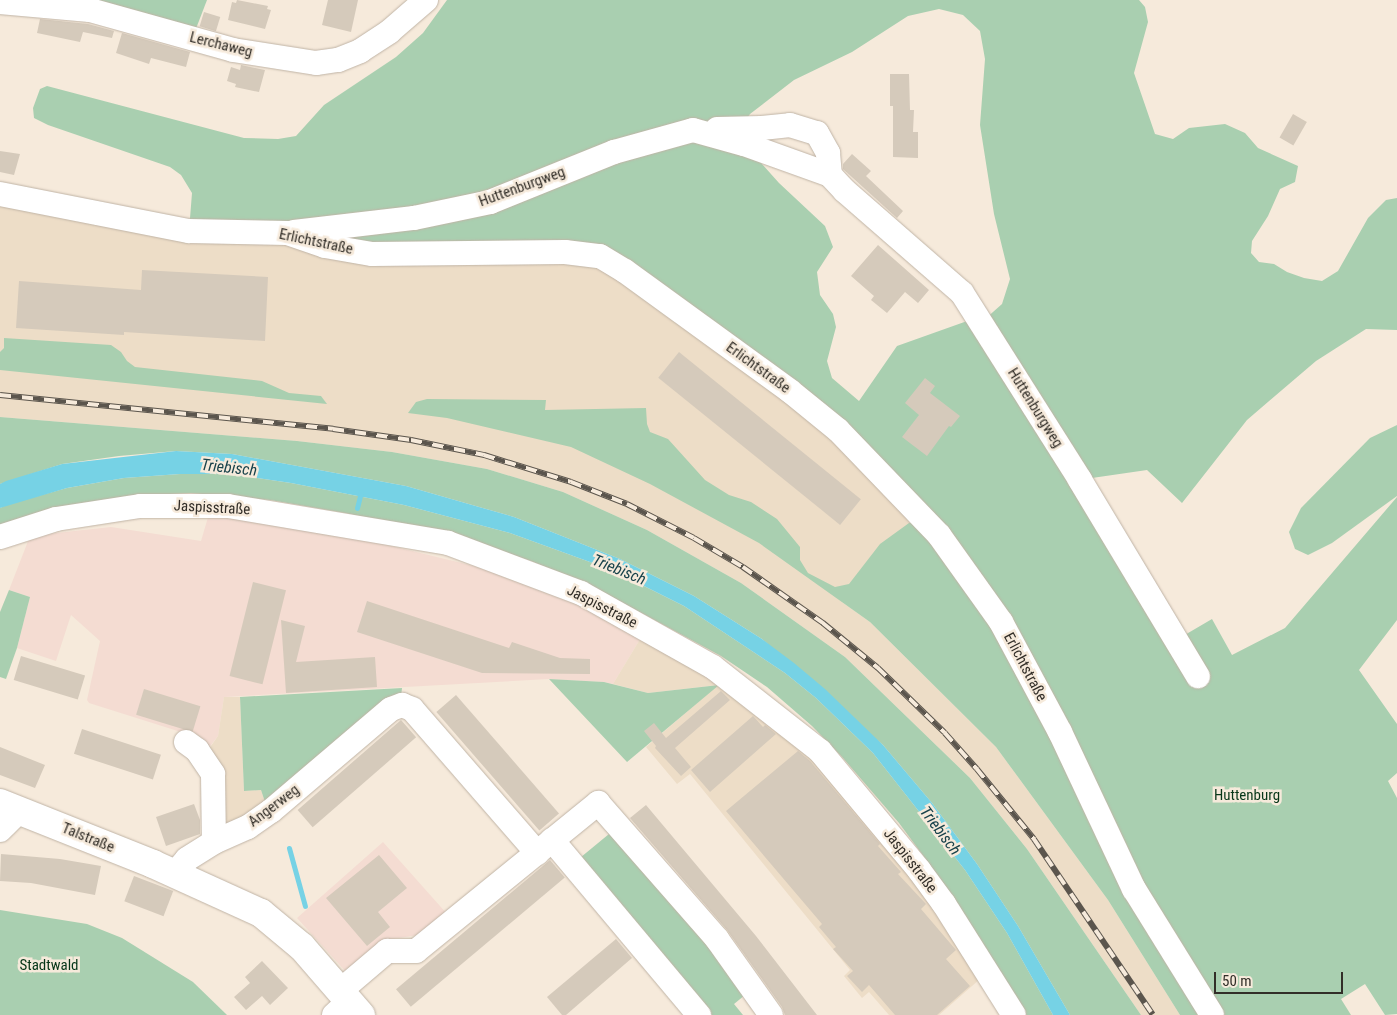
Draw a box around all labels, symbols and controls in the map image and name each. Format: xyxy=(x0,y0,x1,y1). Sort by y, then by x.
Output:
street label: Lerchaweg xyxy=(188,29,254,61)
street label: Huttenburgweg xyxy=(476,163,568,211)
street label: Erlichtstraße xyxy=(277,225,355,259)
street label: Erlichtstraße xyxy=(722,339,794,397)
street label: Huttenburgweg xyxy=(1003,365,1067,451)
water label: Triebisch xyxy=(200,456,258,480)
street label: Jaspisstraße xyxy=(173,497,251,519)
water label: Triebisch xyxy=(589,551,649,589)
street label: Jaspisstraße xyxy=(564,582,640,632)
street label: Erlichtstraße xyxy=(999,630,1051,704)
street label: Angerweg xyxy=(245,781,303,831)
park label: Huttenburg xyxy=(1214,787,1280,805)
water label: Triebisch xyxy=(915,803,965,859)
street label: Talstraße xyxy=(59,819,117,857)
street label: Jaspisstraße xyxy=(879,825,941,897)
park label: Stadtwald xyxy=(19,957,79,975)
scale bar xyxy=(1217,962,1346,994)
text: 50 m xyxy=(1222,972,1252,990)

